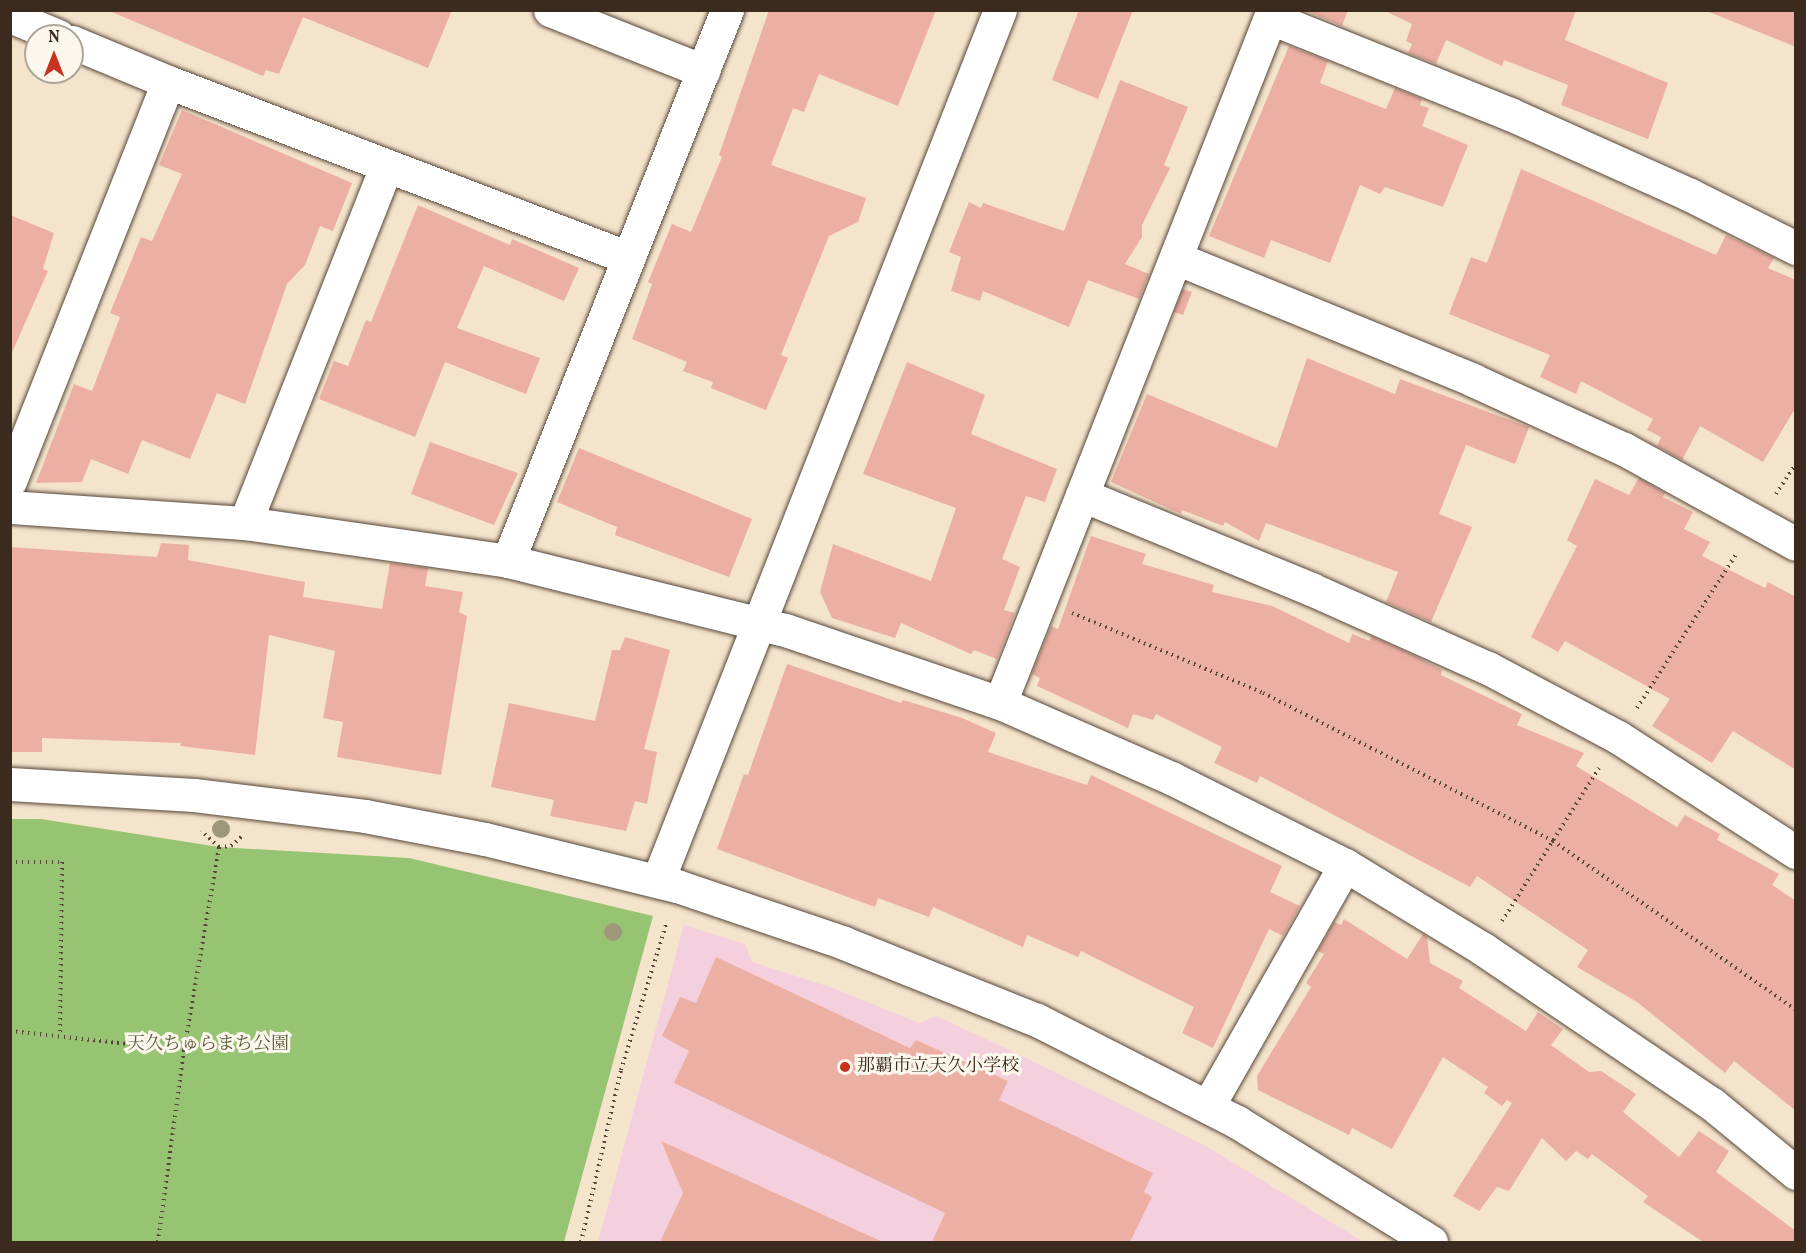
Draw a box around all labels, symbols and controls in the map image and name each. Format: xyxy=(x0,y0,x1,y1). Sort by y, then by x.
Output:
north arrow xyxy=(24,24,84,84)
text: N xyxy=(48,27,60,49)
park label: 天久ちゅらまち公園 xyxy=(127,1034,289,1056)
place label: 那覇市立天久小学校 xyxy=(857,1056,1019,1078)
marker: 那覇市立天久小学校 xyxy=(838,1060,852,1074)

